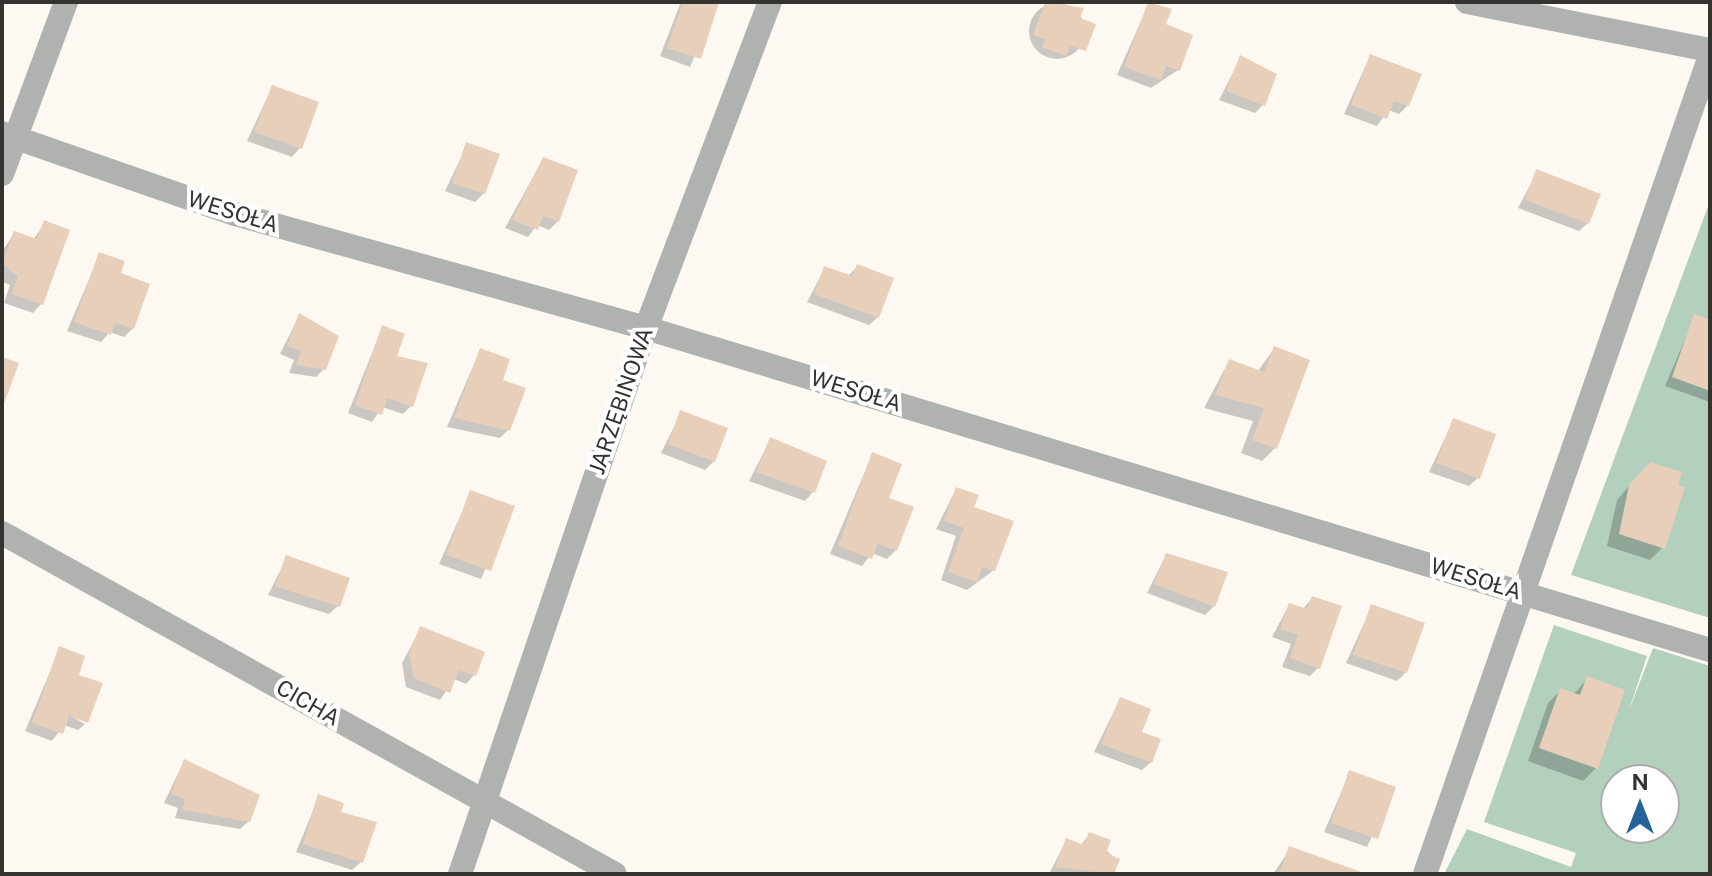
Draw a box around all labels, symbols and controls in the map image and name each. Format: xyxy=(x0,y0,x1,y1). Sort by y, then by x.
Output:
street label: WESOŁA xyxy=(184,186,282,238)
street label: JARZĘBINOWA xyxy=(583,324,659,478)
street label: WESOŁA xyxy=(807,365,905,417)
street label: WESOŁA xyxy=(1427,553,1525,605)
street label: CICHA xyxy=(272,674,344,732)
north arrow xyxy=(1600,764,1680,844)
text: N xyxy=(1631,769,1649,795)

